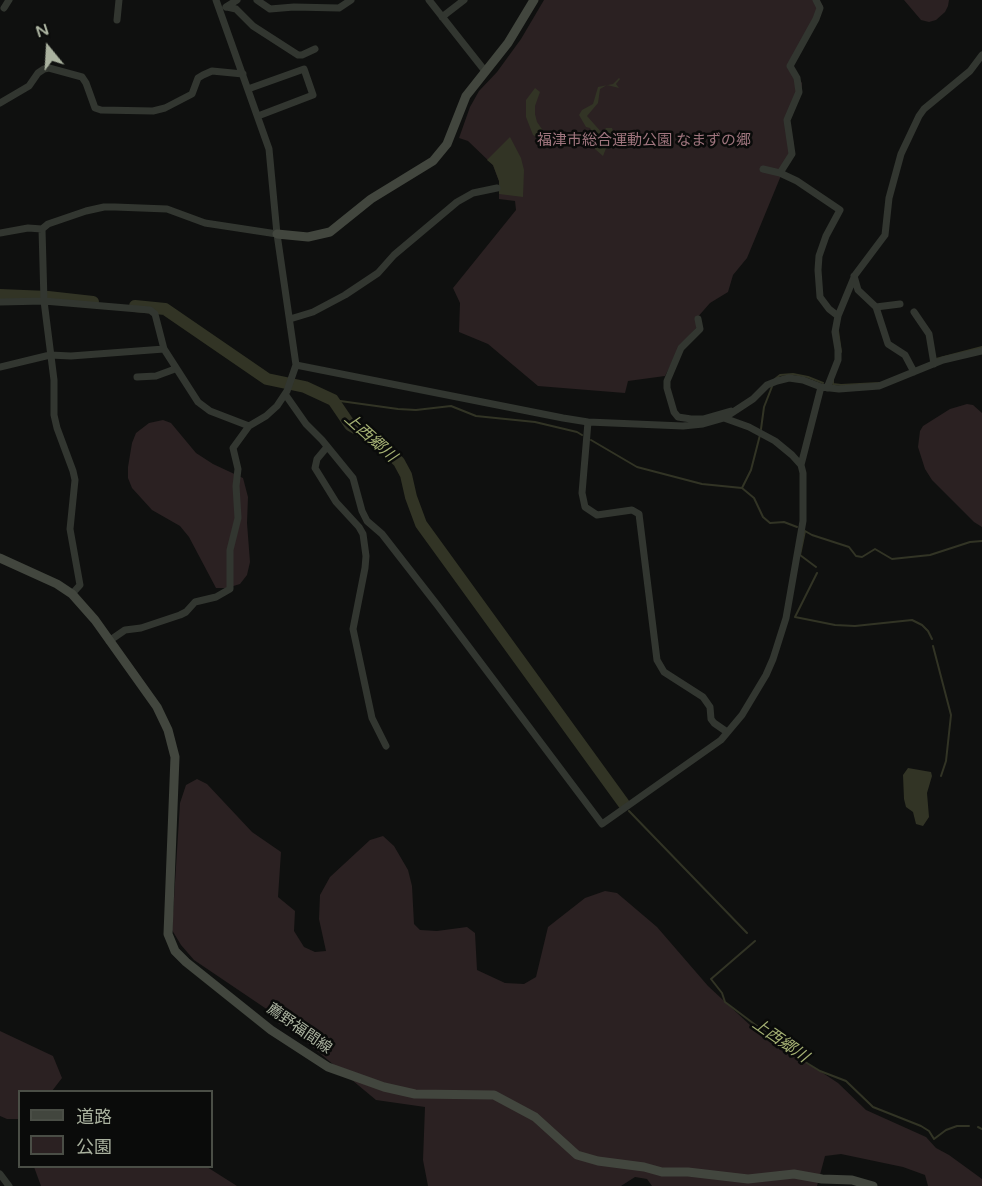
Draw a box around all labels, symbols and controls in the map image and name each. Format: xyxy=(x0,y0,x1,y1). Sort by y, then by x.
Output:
north arrow xyxy=(18,18,78,78)
text: N xyxy=(33,19,52,42)
park label: 福津市総合運動公園 なまずの郷 xyxy=(537,132,751,150)
water label: 上西郷川 xyxy=(340,409,400,467)
street label: 薦野福間線 xyxy=(263,1000,335,1058)
water label: 上西郷川 xyxy=(748,1015,812,1067)
legend xyxy=(18,1090,213,1168)
text: 道路 xyxy=(76,1106,112,1128)
text: 公園 xyxy=(76,1136,112,1158)

